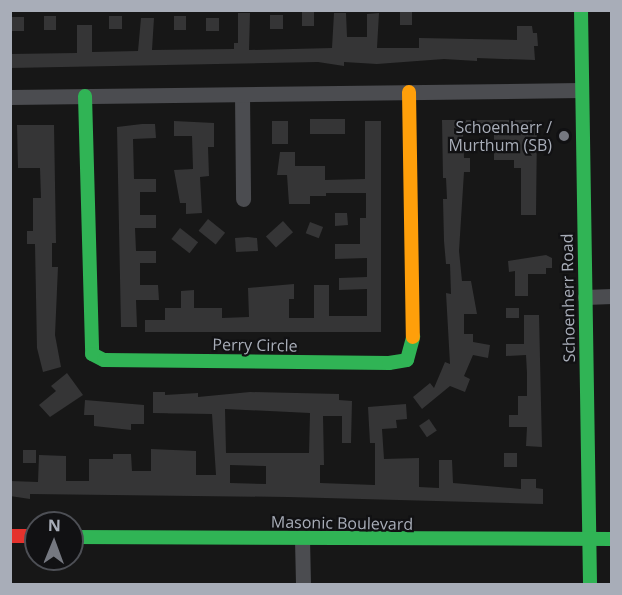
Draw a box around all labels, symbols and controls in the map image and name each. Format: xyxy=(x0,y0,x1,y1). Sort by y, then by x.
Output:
place label: Schoenherr / Murthum (SB) xyxy=(448,117,552,155)
marker: Schoenherr / Murthum (SB) xyxy=(557,129,571,143)
street label: Schoenherr Road xyxy=(557,233,579,363)
street label: Perry Circle xyxy=(212,335,298,355)
north arrow xyxy=(24,511,84,571)
street label: Masonic Boulevard xyxy=(271,512,413,534)
text: N xyxy=(48,514,61,536)

